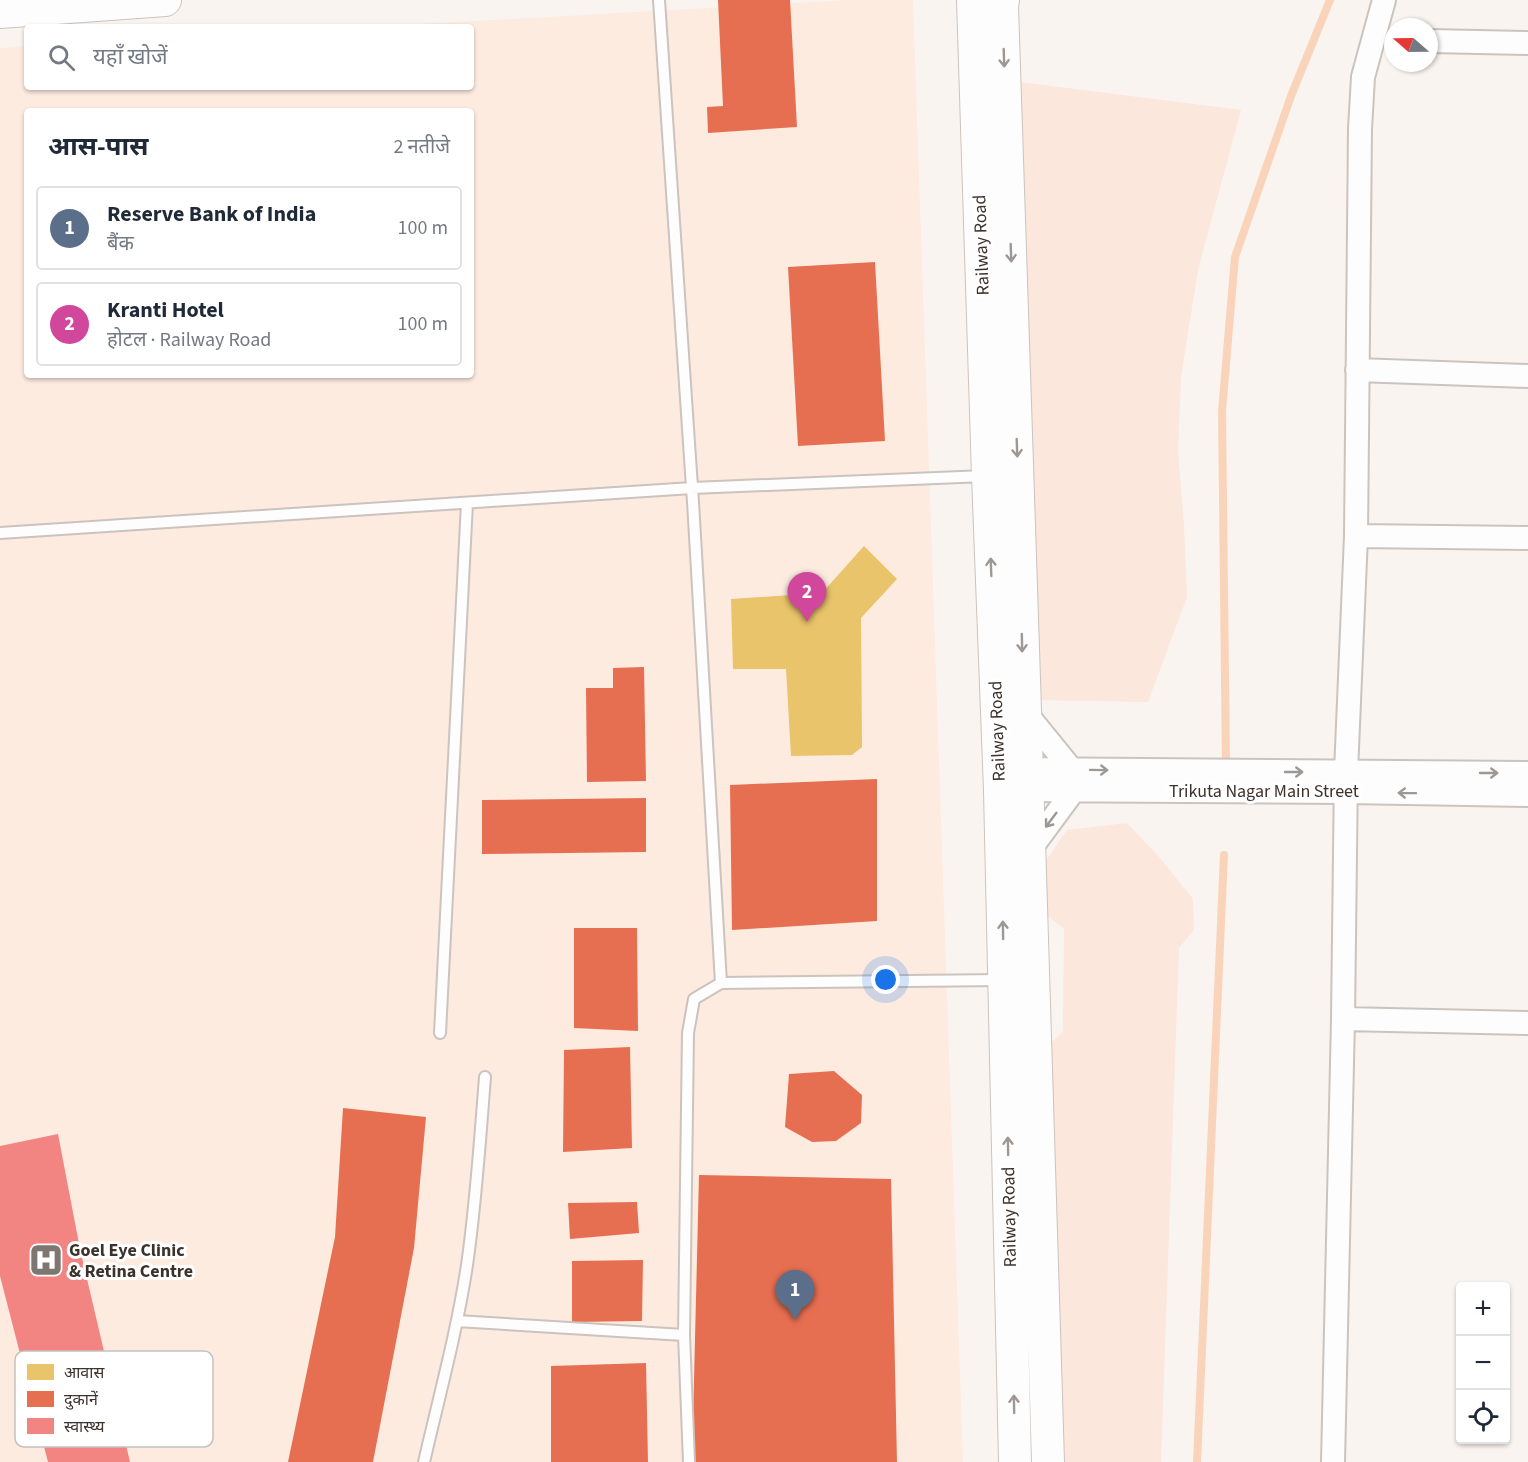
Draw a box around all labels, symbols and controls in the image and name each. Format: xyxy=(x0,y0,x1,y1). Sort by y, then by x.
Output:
north arrow xyxy=(1384,18,1438,72)
search box xyxy=(24,24,474,90)
icon: search xyxy=(45,41,78,74)
text: यहाँ खोजें xyxy=(93,41,168,73)
one-way arrow xyxy=(998,48,1009,68)
text: आस-पास xyxy=(48,128,148,165)
text: 2 नतीजे xyxy=(394,133,450,161)
street label: Railway Road xyxy=(967,194,996,296)
text: Reserve Bank of India xyxy=(107,198,316,230)
text: 1 xyxy=(64,214,75,242)
text: 100 m xyxy=(398,214,448,242)
text: बैंक xyxy=(107,230,134,258)
one-way arrow xyxy=(1005,243,1016,263)
text: Kranti Hotel xyxy=(107,294,224,326)
text: 2 xyxy=(64,310,75,338)
text: 100 m xyxy=(398,310,448,338)
text: होटल · Railway Road xyxy=(107,326,271,354)
one-way arrow xyxy=(1012,438,1023,458)
one-way arrow xyxy=(986,557,997,577)
pin: 2 xyxy=(788,572,826,622)
one-way arrow xyxy=(1017,633,1028,653)
street label: Railway Road xyxy=(983,680,1012,782)
one-way arrow xyxy=(1089,764,1109,776)
one-way arrow xyxy=(1284,766,1304,778)
one-way arrow xyxy=(1479,767,1499,779)
street label: Trikuta Nagar Main Street xyxy=(1169,779,1359,804)
one-way arrow xyxy=(1397,787,1417,799)
one-way arrow xyxy=(1045,812,1057,828)
one-way arrow xyxy=(997,920,1009,940)
your location xyxy=(871,965,900,994)
one-way arrow xyxy=(1002,1136,1013,1156)
street label: Railway Road xyxy=(996,1166,1023,1268)
place label: Goel Eye Clinic & Retina Centre xyxy=(69,1238,193,1284)
hospital icon: Goel Eye Clinic & Retina Centre xyxy=(28,1242,64,1278)
pin: 1 xyxy=(776,1270,814,1320)
map controls xyxy=(1456,1282,1510,1444)
button: + xyxy=(1456,1282,1510,1336)
button: − xyxy=(1456,1336,1510,1390)
legend xyxy=(15,1351,213,1447)
text: आवास xyxy=(64,1362,105,1384)
text: दुकानें xyxy=(64,1389,99,1411)
button: locate xyxy=(1456,1390,1510,1444)
one-way arrow xyxy=(1008,1394,1019,1414)
text: स्वास्थ्य xyxy=(64,1416,105,1438)

